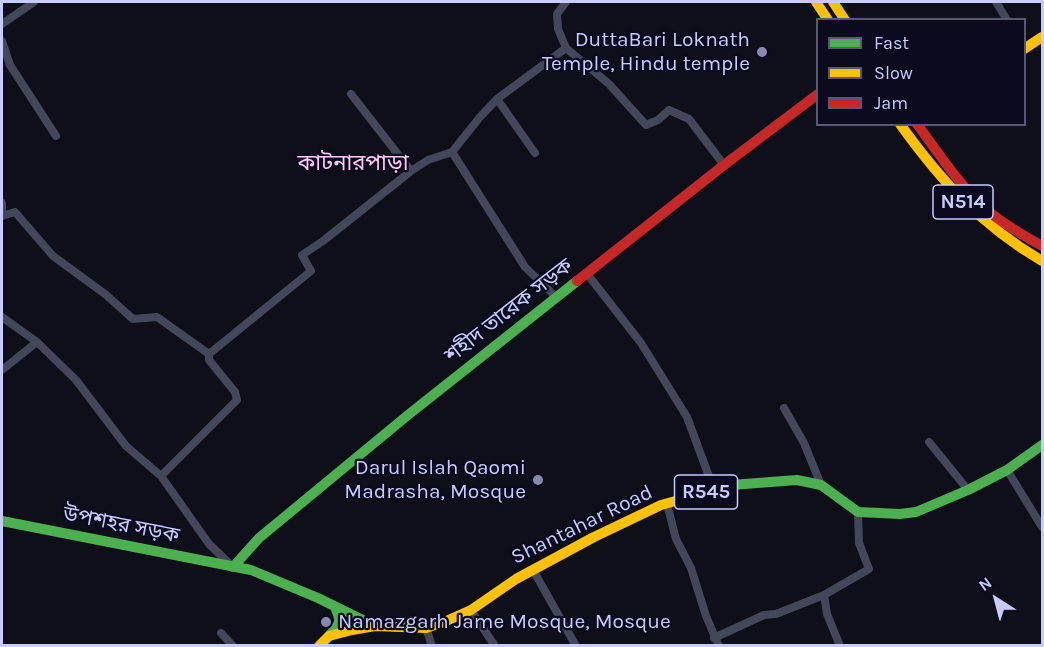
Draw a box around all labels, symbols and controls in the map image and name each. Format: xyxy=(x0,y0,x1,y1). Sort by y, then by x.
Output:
legend xyxy=(816,18,1026,126)
place label: DuttaBari Loknath Temple, Hindu temple xyxy=(542,27,750,77)
text: Fast xyxy=(874,32,909,54)
marker: DuttaBari Loknath Temple, Hindu temple xyxy=(755,45,769,59)
text: Slow xyxy=(874,62,913,84)
text: Jam xyxy=(874,92,908,114)
district label: কাটনারপাড়া xyxy=(298,151,408,177)
road number: N514 xyxy=(933,185,993,219)
street label: শহীদ তারেক সড়ক xyxy=(440,253,578,369)
place label: Darul Islah Qaomi Madrasha, Mosque xyxy=(344,455,526,505)
marker: Darul Islah Qaomi Madrasha, Mosque xyxy=(531,473,545,487)
road number: R545 xyxy=(674,475,738,509)
street label: Shantahar Road xyxy=(507,480,657,570)
street label: উপশহর সড়ক xyxy=(61,501,181,549)
north arrow xyxy=(966,569,1026,629)
text: N xyxy=(975,573,995,595)
place label: Namazgarh Jame Mosque, Mosque xyxy=(338,609,671,635)
marker: Namazgarh Jame Mosque, Mosque xyxy=(319,615,333,629)

